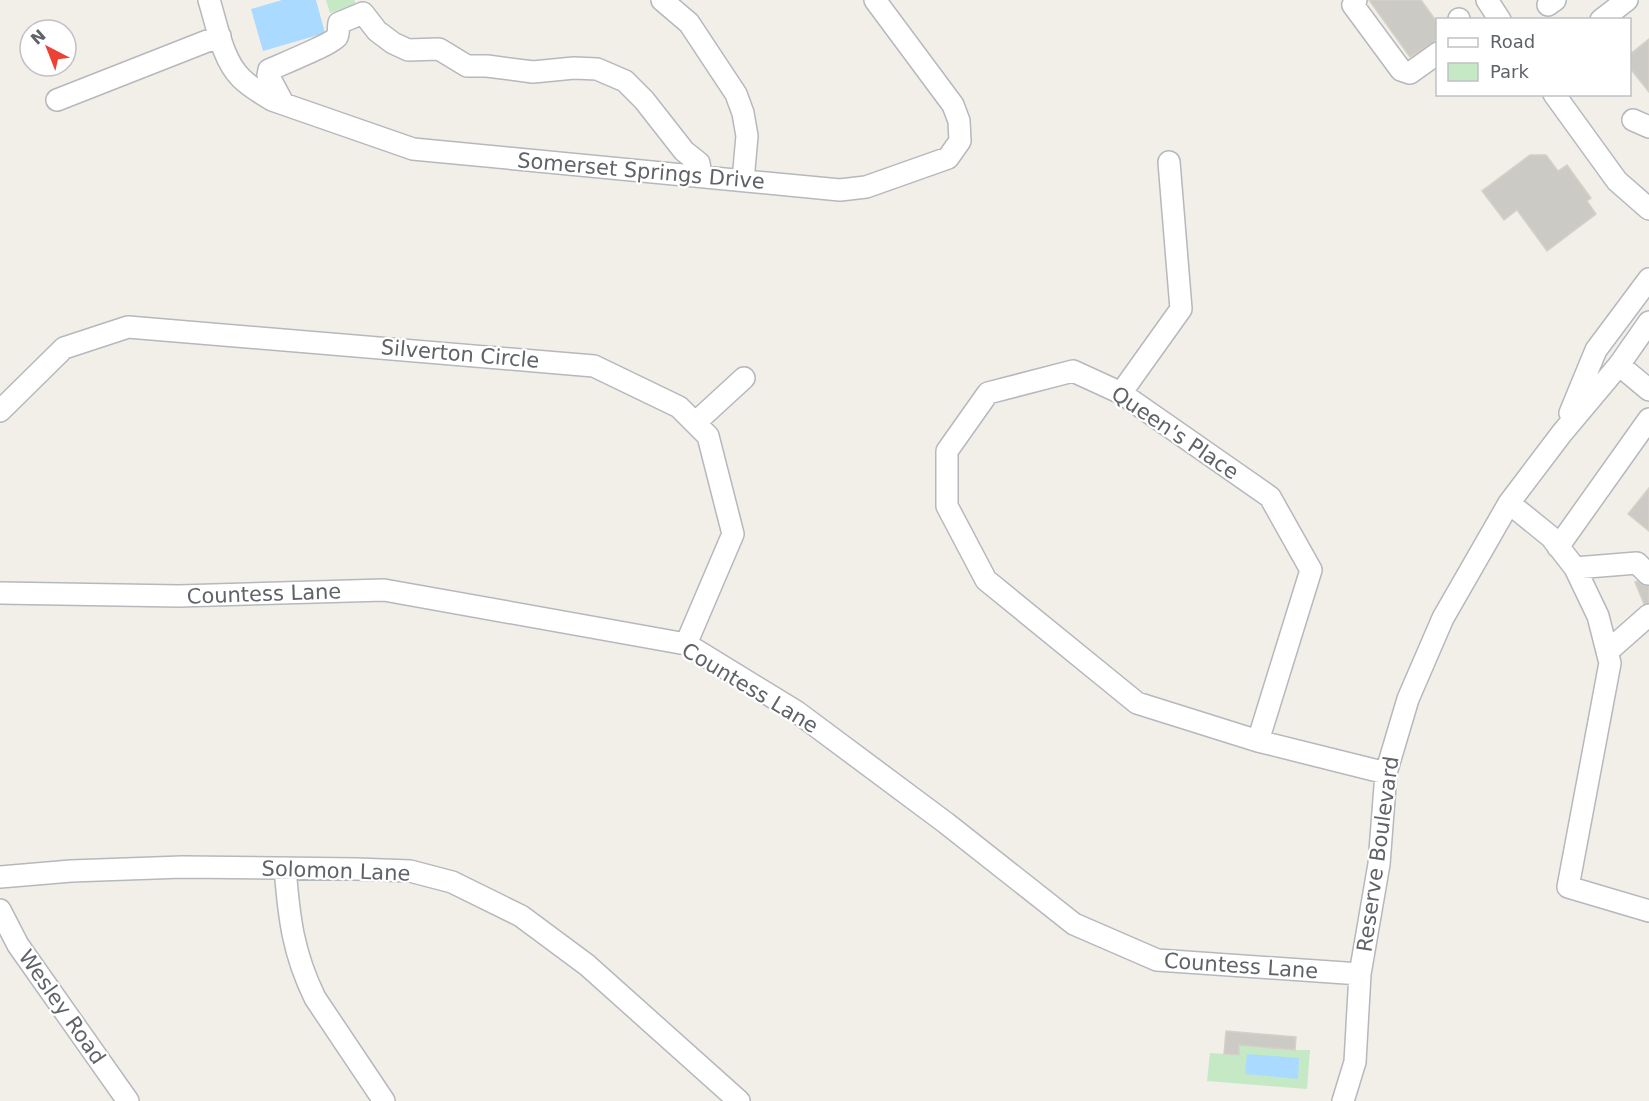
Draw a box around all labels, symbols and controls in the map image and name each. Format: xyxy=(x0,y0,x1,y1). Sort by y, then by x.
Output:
north arrow xyxy=(18,18,78,78)
legend xyxy=(1436,18,1631,96)
text: N xyxy=(27,26,50,49)
text: Road xyxy=(1490,31,1535,52)
text: Park xyxy=(1490,61,1529,82)
street label: Somerset Springs Drive xyxy=(516,148,766,194)
street label: Silverton Circle xyxy=(380,335,540,373)
street label: Queen's Place xyxy=(1107,382,1243,484)
street label: Countess Lane xyxy=(186,579,342,609)
street label: Countess Lane xyxy=(678,638,822,738)
street label: Reserve Boulevard xyxy=(1352,755,1404,953)
street label: Solomon Lane xyxy=(261,856,411,886)
street label: Wesley Road xyxy=(14,945,110,1069)
street label: Countess Lane xyxy=(1163,949,1319,983)

